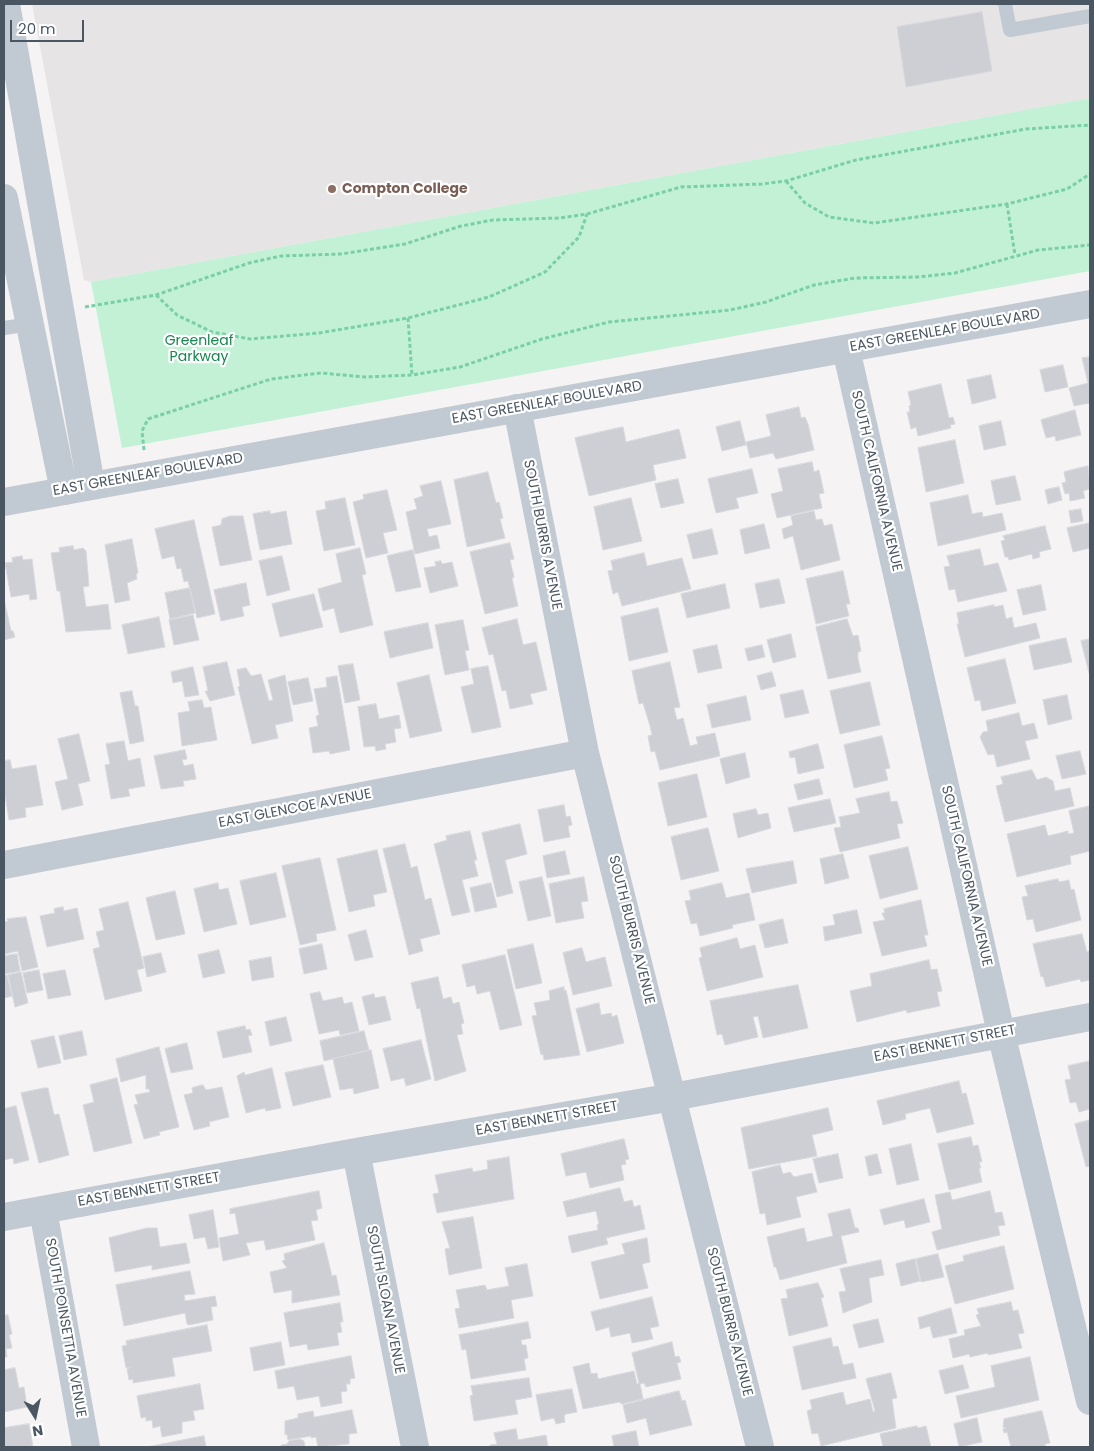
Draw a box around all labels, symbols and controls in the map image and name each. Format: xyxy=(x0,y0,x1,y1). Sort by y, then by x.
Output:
scale bar xyxy=(12,10,86,42)
text: 20 m xyxy=(18,18,56,39)
place label: Compton College xyxy=(342,181,468,197)
marker: Compton College xyxy=(326,183,338,195)
street label: EAST GREENLEAF BOULEVARD xyxy=(849,306,1041,356)
park label: Greenleaf Parkway xyxy=(165,333,233,366)
street label: EAST GREENLEAF BOULEVARD xyxy=(451,378,643,428)
street label: SOUTH CALIFORNIA AVENUE xyxy=(847,389,905,573)
street label: EAST GREENLEAF BOULEVARD xyxy=(52,450,244,500)
street label: SOUTH BURRIS AVENUE xyxy=(519,458,565,612)
street label: SOUTH CALIFORNIA AVENUE xyxy=(937,784,995,968)
street label: EAST GLENCOE AVENUE xyxy=(217,786,373,832)
street label: SOUTH BURRIS AVENUE xyxy=(604,854,658,1006)
street label: EAST BENNETT STREET xyxy=(873,1022,1017,1066)
street label: EAST BENNETT STREET xyxy=(475,1098,619,1140)
street label: EAST BENNETT STREET xyxy=(77,1169,221,1211)
street label: SOUTH SLOAN AVENUE xyxy=(362,1225,408,1375)
street label: SOUTH POINSETTIA AVENUE xyxy=(41,1237,89,1419)
street label: SOUTH BURRIS AVENUE xyxy=(702,1246,756,1398)
north arrow xyxy=(10,1391,60,1441)
text: N xyxy=(31,1420,45,1442)

